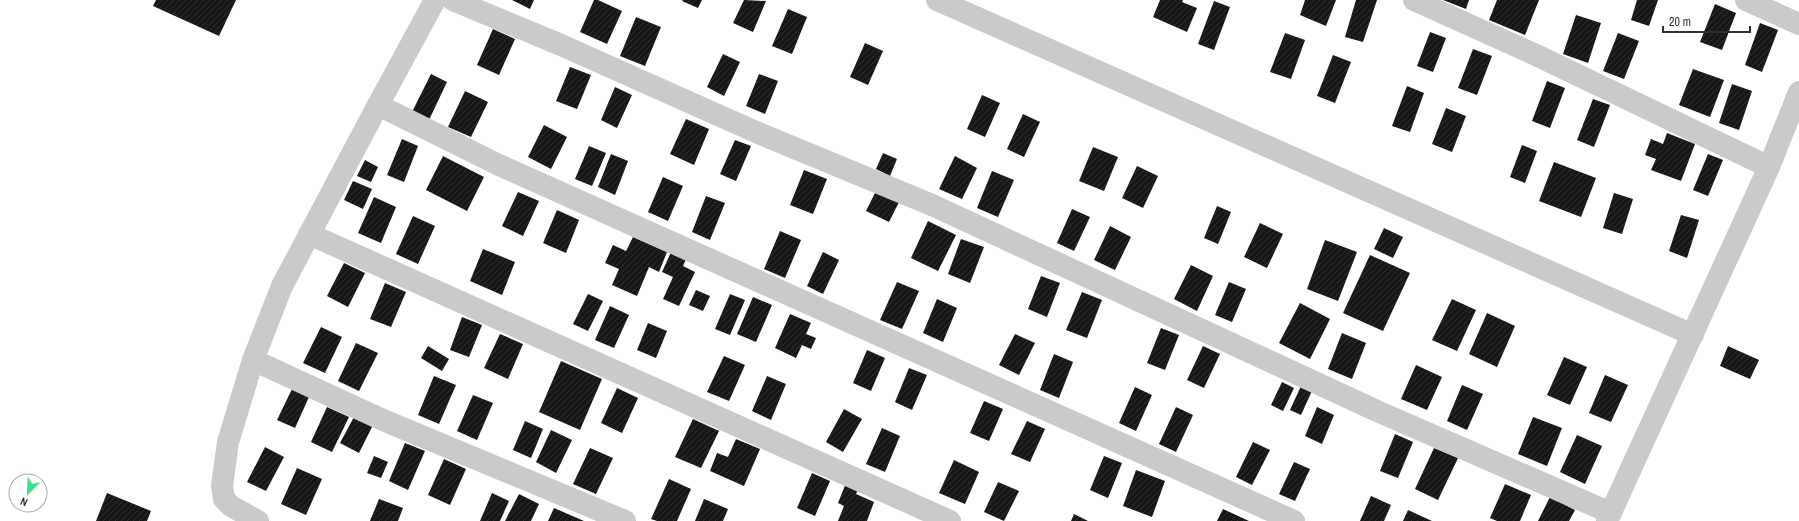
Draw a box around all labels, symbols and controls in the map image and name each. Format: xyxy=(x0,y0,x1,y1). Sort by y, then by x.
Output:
scale bar xyxy=(1663,8,1750,34)
text: 20 m xyxy=(1669,14,1691,30)
north arrow xyxy=(8,473,48,513)
text: N xyxy=(18,494,30,510)

